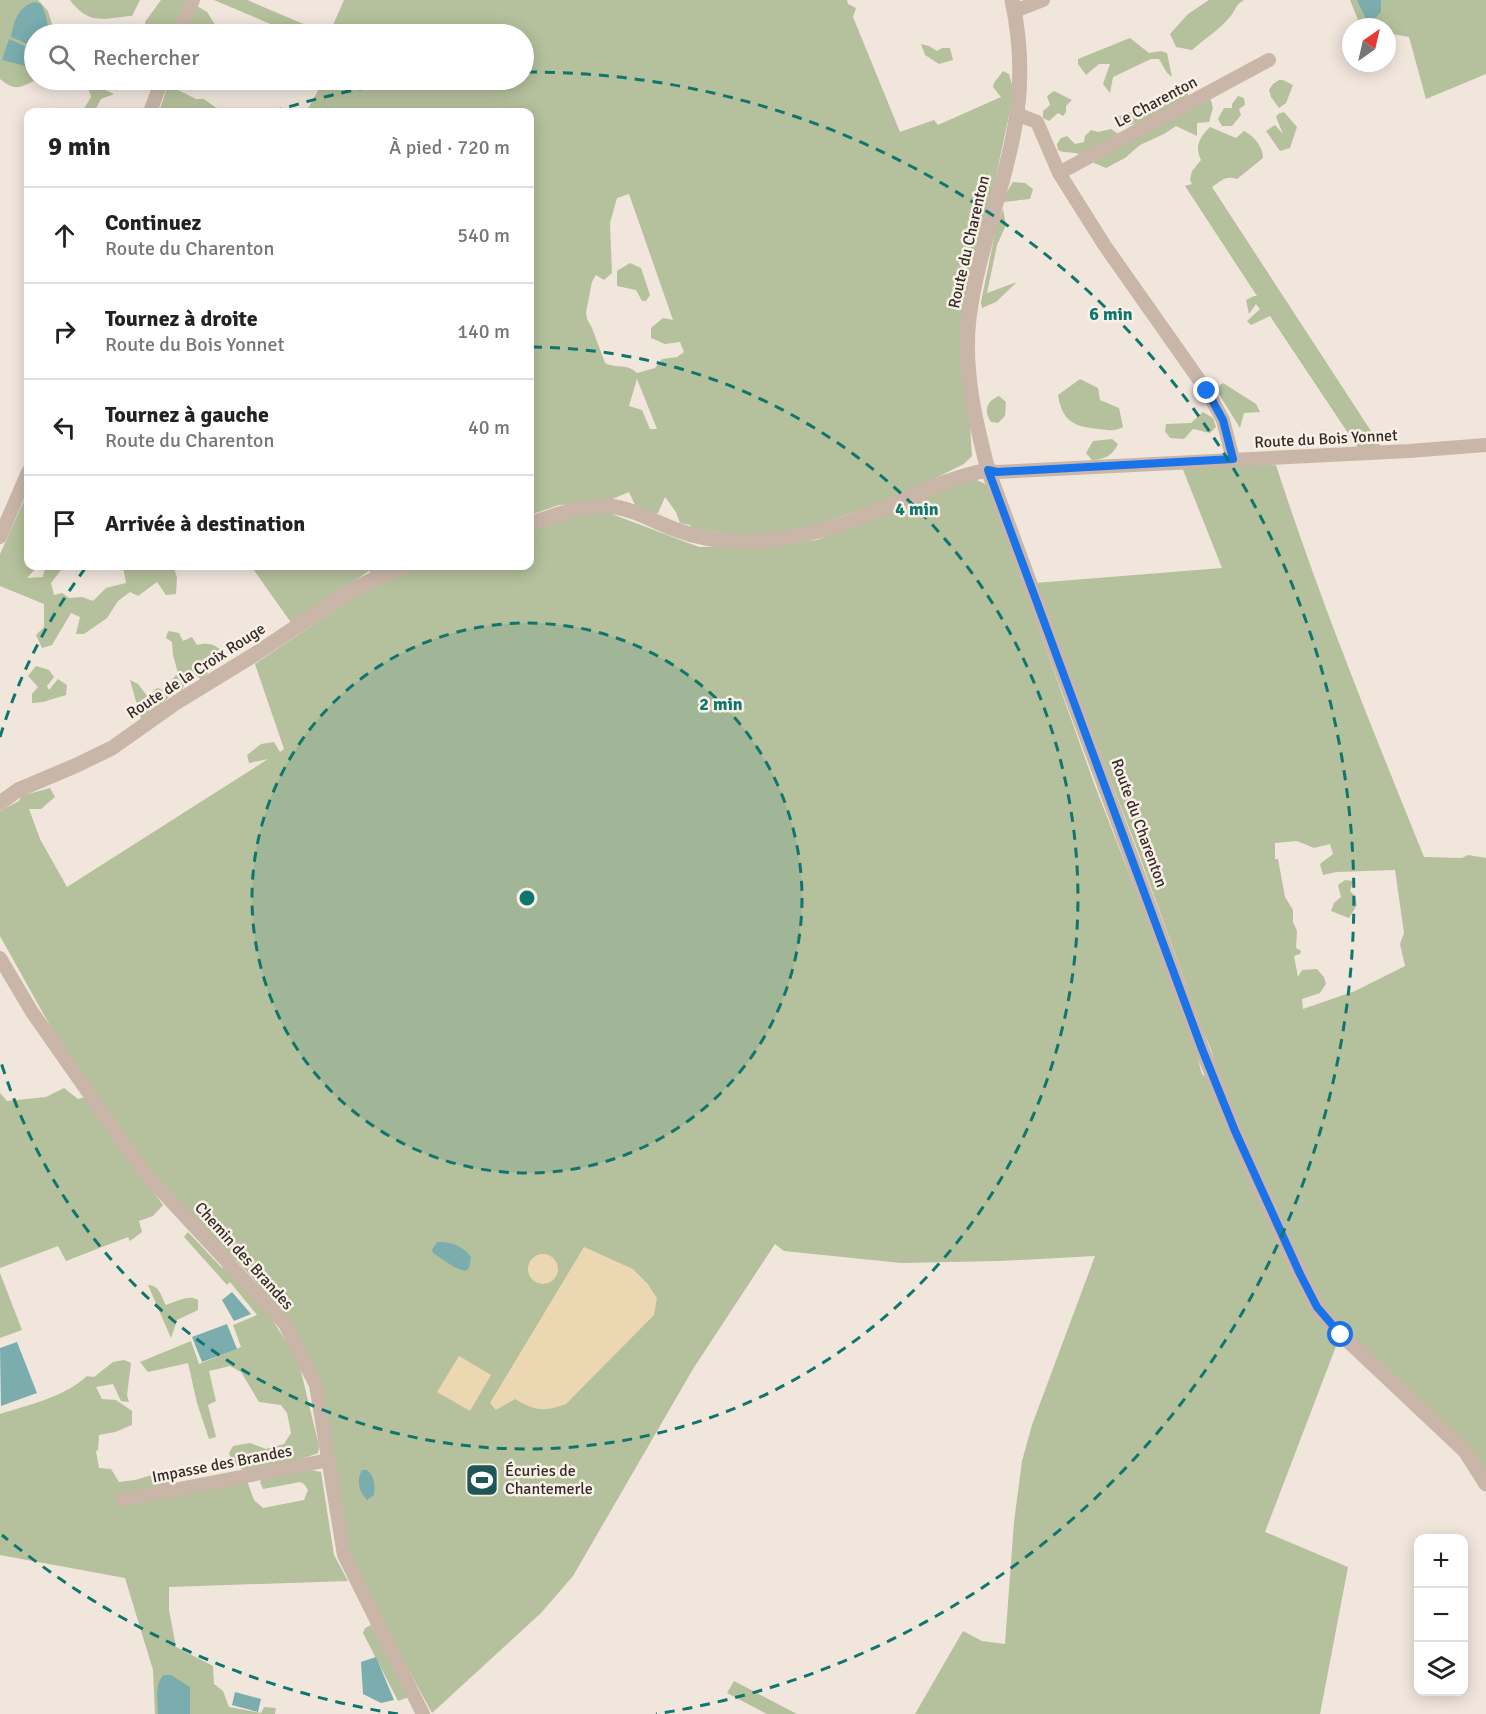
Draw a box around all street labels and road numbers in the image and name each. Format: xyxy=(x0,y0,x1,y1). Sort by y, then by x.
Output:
street label: Le Charenton xyxy=(1111,72,1201,132)
street label: Route du Charenton xyxy=(944,174,994,310)
street label: Route du Bois Yonnet xyxy=(1254,425,1399,453)
street label: Route de la Croix Rouge xyxy=(123,619,269,723)
street label: Route du Charenton xyxy=(1106,756,1172,890)
street label: Chemin des Brandes xyxy=(190,1198,298,1314)
street label: Impasse des Brandes xyxy=(150,1441,294,1487)

